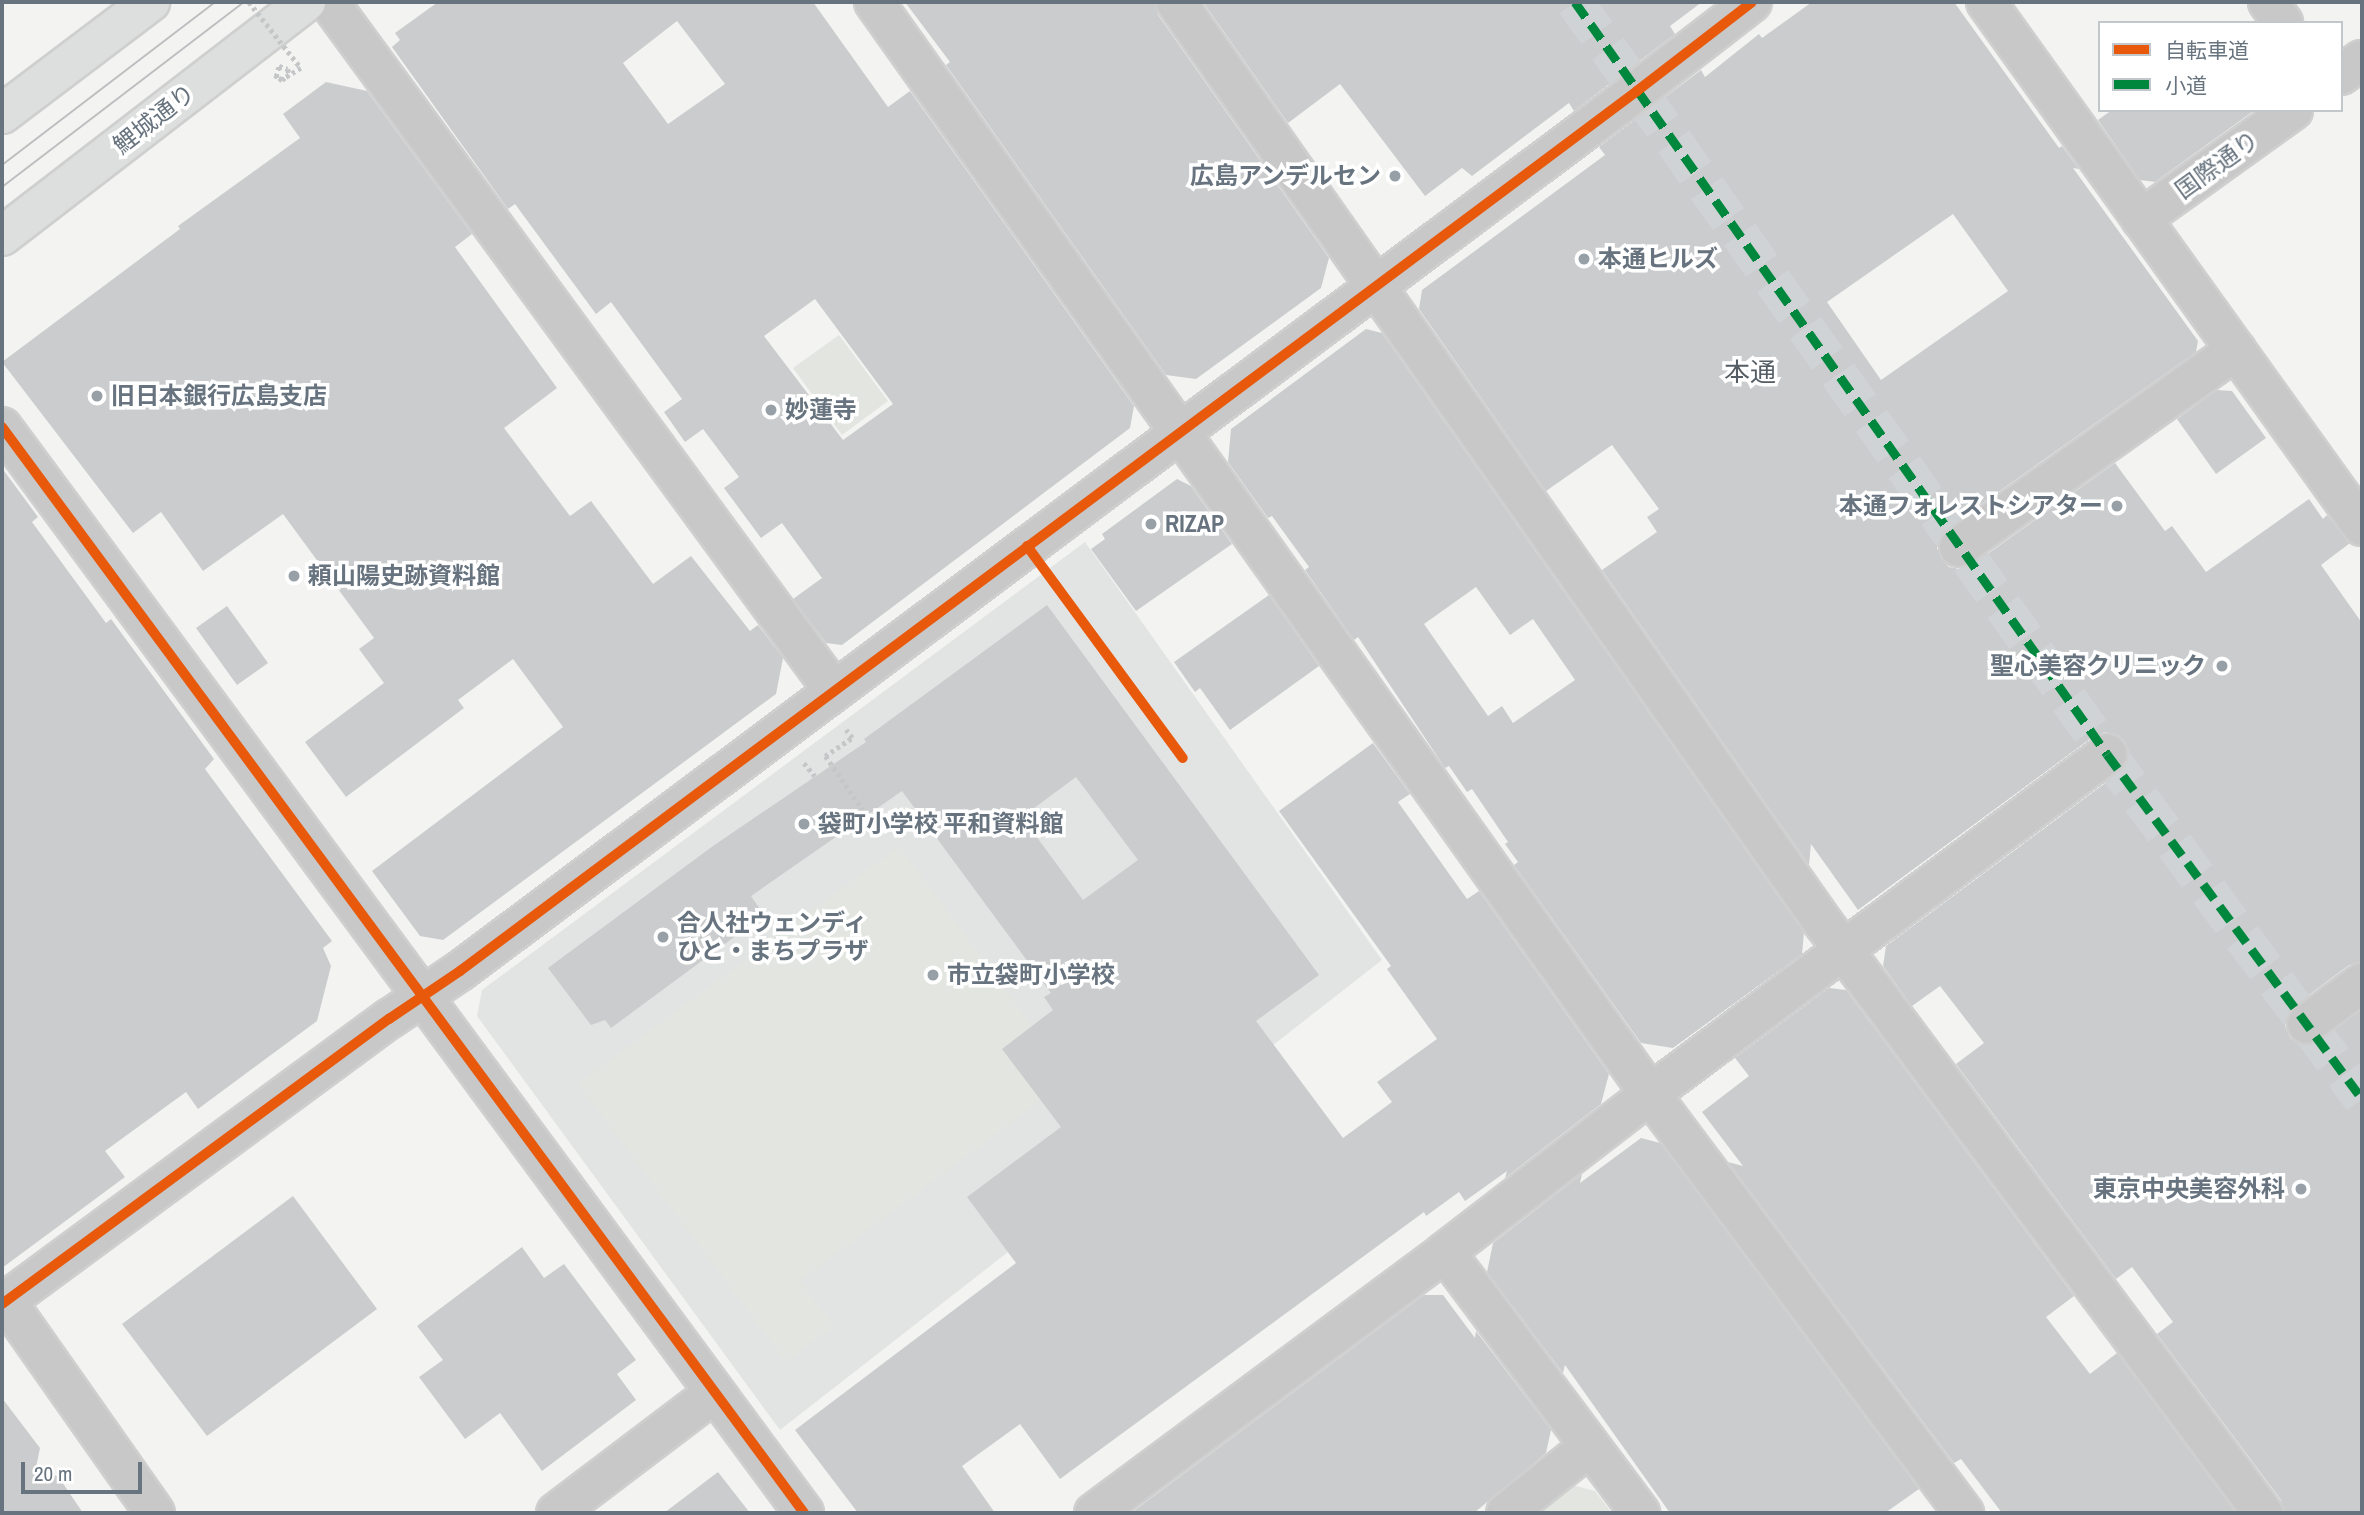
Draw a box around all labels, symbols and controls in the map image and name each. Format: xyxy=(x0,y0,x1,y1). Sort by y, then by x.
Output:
legend xyxy=(2098,21,2343,112)
text: 自転車道 xyxy=(2165,36,2249,65)
text: 小道 xyxy=(2165,71,2207,100)
street label: 鯉城通り xyxy=(107,78,201,160)
street label: 国際通り xyxy=(2170,125,2264,205)
place label: 広島アンデルセン xyxy=(1189,162,1381,190)
marker: 広島アンデルセン xyxy=(1387,168,1403,184)
place label: 本通ヒルズ xyxy=(1598,245,1718,273)
marker: 本通ヒルズ xyxy=(1576,251,1592,267)
district label: 本通 xyxy=(1724,356,1776,388)
place label: 旧日本銀行広島支店 xyxy=(111,382,327,410)
marker: 旧日本銀行広島支店 xyxy=(89,388,105,404)
place label: 妙蓮寺 xyxy=(785,396,857,424)
marker: 妙蓮寺 xyxy=(763,402,779,418)
place label: 本通フォレストシアター xyxy=(1839,492,2103,520)
marker: 本通フォレストシアター xyxy=(2109,498,2125,514)
place label: RIZAP xyxy=(1165,510,1224,538)
marker: RIZAP xyxy=(1143,516,1159,532)
place label: 頼山陽史跡資料館 xyxy=(308,562,500,590)
marker: 頼山陽史跡資料館 xyxy=(286,568,302,584)
place label: 聖心美容クリニック xyxy=(1990,652,2206,680)
marker: 聖心美容クリニック xyxy=(2212,656,2232,676)
place label: 袋町小学校 平和資料館 xyxy=(818,810,1063,838)
marker: 袋町小学校 平和資料館 xyxy=(796,816,812,832)
place label: 合人社ウェンディ ひと・まちプラザ xyxy=(677,909,869,965)
marker: 合人社ウェンディ ひと・まちプラザ xyxy=(655,929,671,945)
place label: 市立袋町小学校 xyxy=(947,961,1115,989)
marker: 市立袋町小学校 xyxy=(925,967,941,983)
place label: 東京中央美容外科 xyxy=(2093,1175,2285,1203)
marker: 東京中央美容外科 xyxy=(2291,1179,2311,1199)
scale bar xyxy=(24,1448,145,1492)
text: 20 m xyxy=(34,1459,72,1488)

